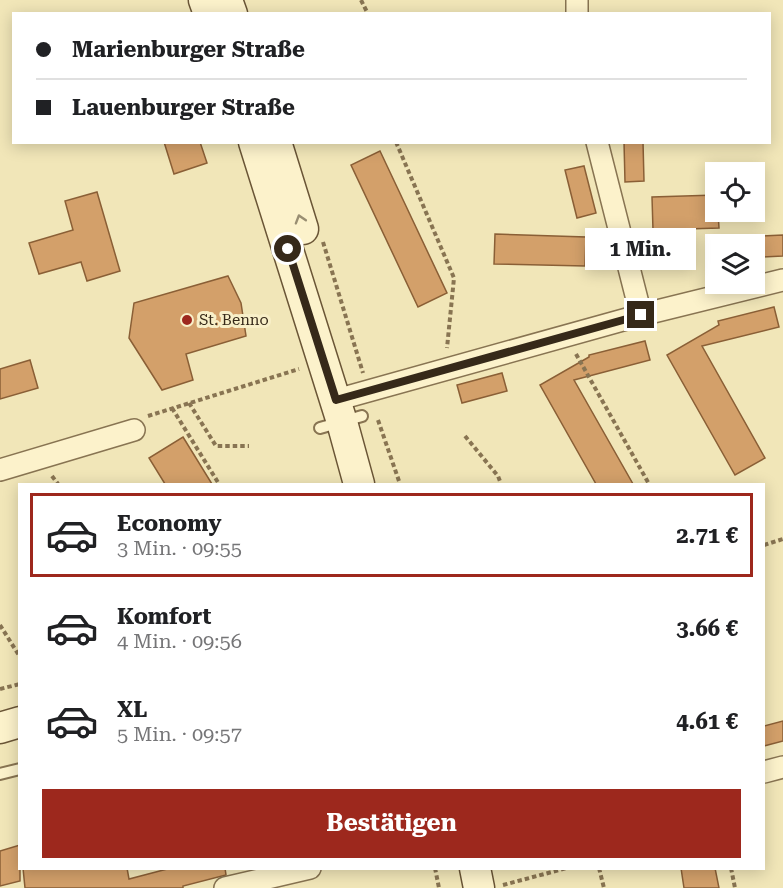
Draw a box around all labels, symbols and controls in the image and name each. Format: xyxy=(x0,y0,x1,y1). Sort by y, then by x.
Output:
text: Marienburger Straße xyxy=(72,37,305,62)
text: Lauenburger Straße xyxy=(72,95,295,120)
map controls xyxy=(705,162,765,294)
button: locate xyxy=(705,162,765,222)
one-way arrow xyxy=(295,214,307,225)
callout: 1 Min. xyxy=(586,228,696,270)
button: layers xyxy=(705,234,765,294)
route start xyxy=(274,235,301,262)
text: 1 Min. xyxy=(610,237,671,261)
route end xyxy=(627,301,654,328)
place label: St. Benno xyxy=(199,311,269,329)
marker: St. Benno xyxy=(180,313,194,327)
icon: car xyxy=(45,508,99,562)
text: Economy xyxy=(117,511,221,536)
text: 2.71 € xyxy=(676,523,738,548)
text: 3 Min. · 09:55 xyxy=(117,536,242,560)
icon: car xyxy=(45,601,99,655)
text: Komfort xyxy=(117,604,212,629)
text: 3.66 € xyxy=(676,616,738,641)
text: 4 Min. · 09:56 xyxy=(117,629,242,653)
icon: car xyxy=(45,694,99,748)
text: XL xyxy=(117,697,147,722)
text: 4.61 € xyxy=(676,709,738,734)
text: 5 Min. · 09:57 xyxy=(117,722,242,746)
button: Bestätigen xyxy=(42,789,741,858)

